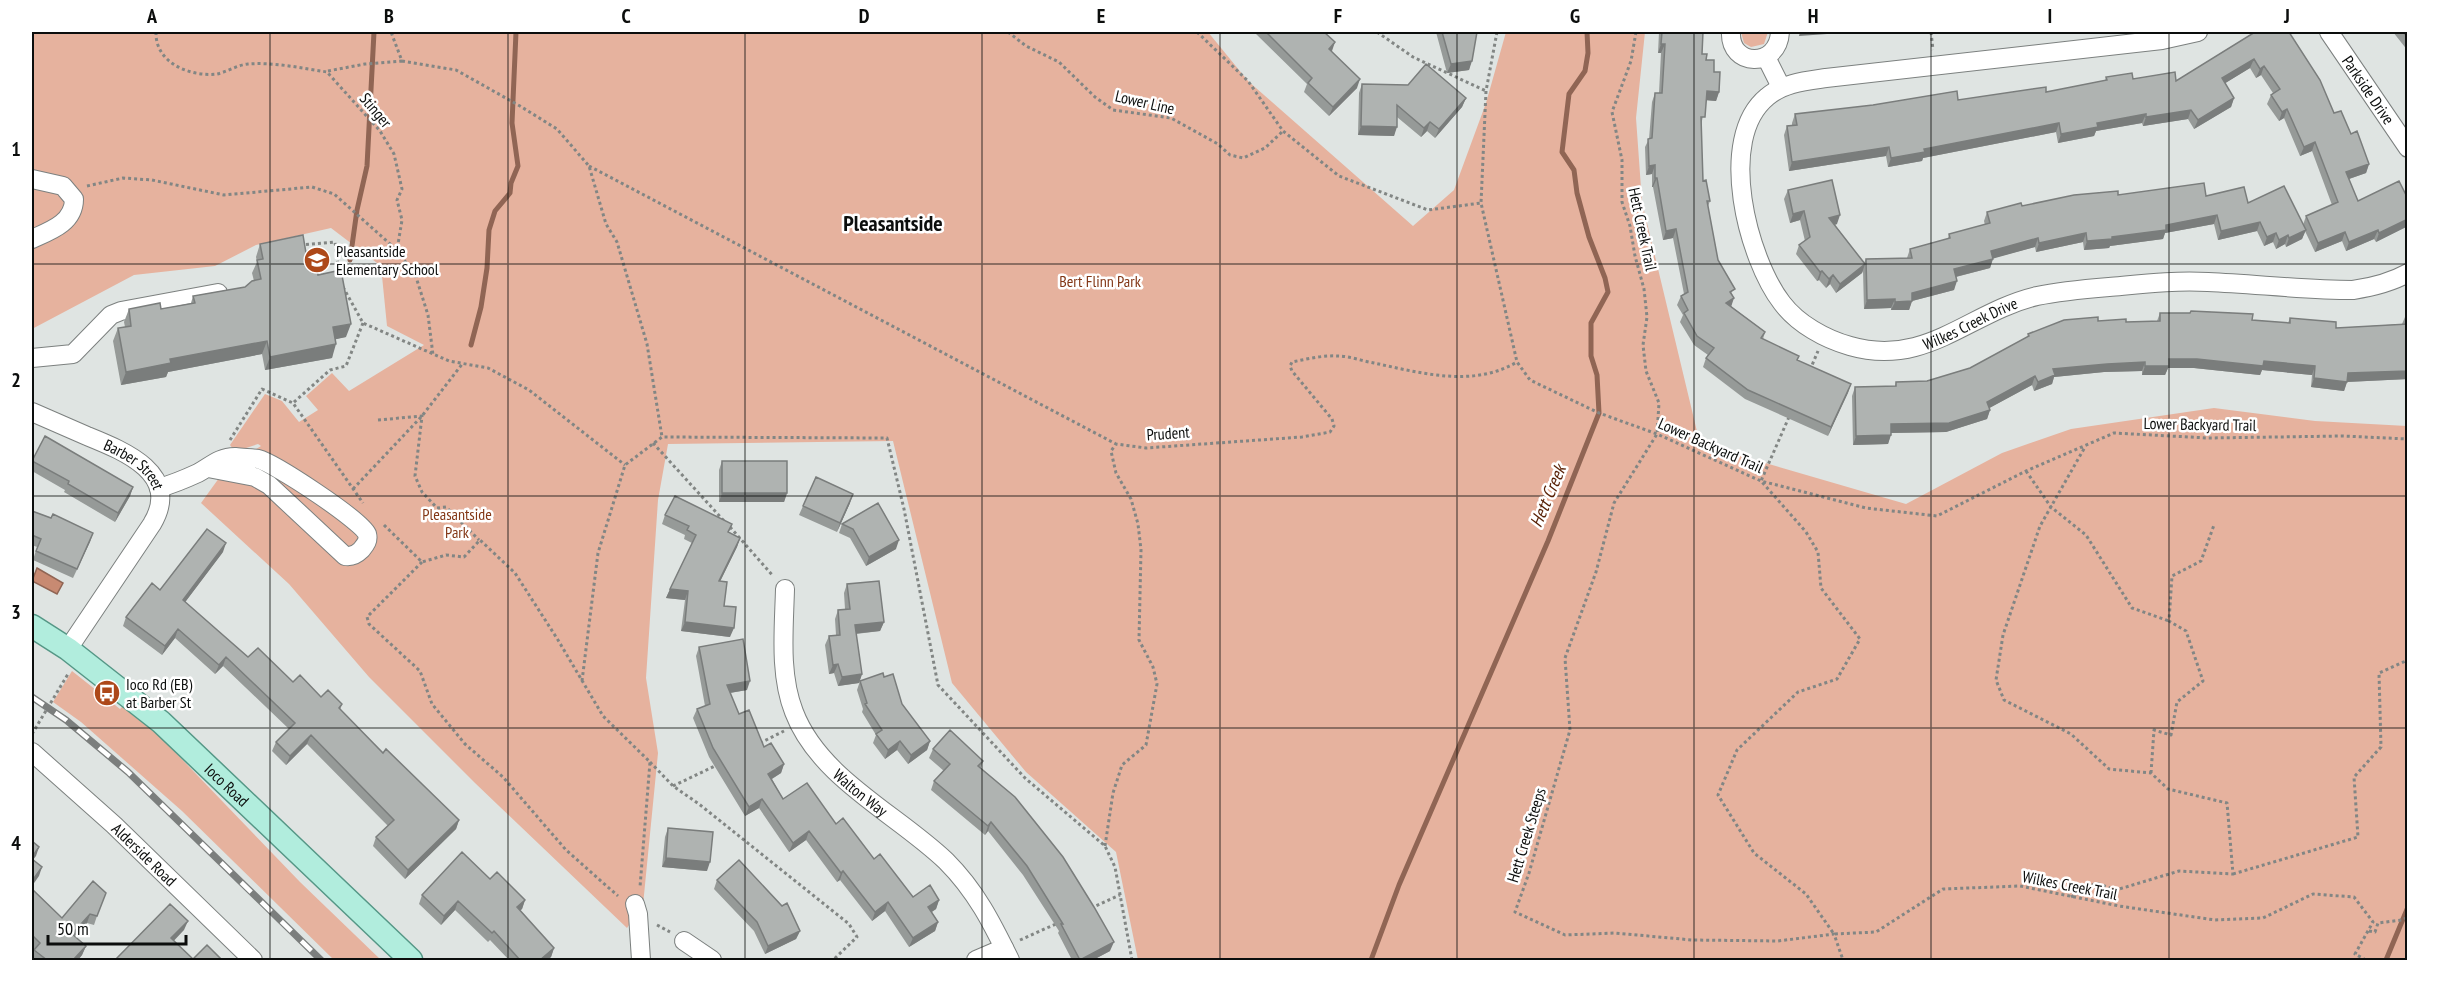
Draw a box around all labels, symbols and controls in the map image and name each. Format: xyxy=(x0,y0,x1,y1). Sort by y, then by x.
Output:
text: A xyxy=(146,3,158,29)
text: B xyxy=(384,3,394,29)
text: C xyxy=(621,3,631,29)
text: D xyxy=(859,3,870,29)
text: E xyxy=(1097,3,1105,29)
text: F xyxy=(1334,3,1342,29)
text: G xyxy=(1570,3,1580,29)
text: H xyxy=(1808,3,1818,29)
text: I xyxy=(2048,3,2052,29)
text: J xyxy=(2283,3,2290,29)
street label: Parkside Drive xyxy=(2338,52,2399,128)
street label: Lower Line xyxy=(1113,85,1177,119)
street label: Stinger xyxy=(356,88,397,132)
text: 1 xyxy=(11,136,21,162)
street label: Hett Creek Trail xyxy=(1624,186,1662,273)
district label: Pleasantside xyxy=(843,209,943,237)
place label: Pleasantside Elementary School xyxy=(336,241,439,279)
school or university icon: Pleasantside Elementary School xyxy=(302,245,332,275)
park label: Bert Flinn Park xyxy=(1059,271,1142,291)
street label: Wilkes Creek Drive xyxy=(1920,293,2020,354)
text: 2 xyxy=(11,367,21,393)
street label: Lower Backyard Trail xyxy=(1655,413,1767,477)
street label: Lower Backyard Trail xyxy=(2143,413,2257,435)
street label: Prudent xyxy=(1146,421,1191,444)
street label: Barber Street xyxy=(101,434,169,493)
water label: Hett Creek xyxy=(1524,459,1572,530)
park label: Pleasantside Park xyxy=(422,504,492,542)
text: 3 xyxy=(11,599,21,625)
place label: Ioco Rd (EB) at Barber St xyxy=(126,674,192,712)
bus stop icon: Ioco Rd (EB) at Barber St xyxy=(92,678,122,708)
street label: Ioco Road xyxy=(201,759,253,811)
street label: Walton Way xyxy=(829,764,892,821)
street label: Hett Creek Steeps xyxy=(1502,785,1550,885)
street label: Alderside Road xyxy=(108,819,181,890)
text: 4 xyxy=(11,830,21,856)
street label: Wilkes Creek Trail xyxy=(2021,866,2120,904)
scale bar xyxy=(48,908,186,946)
text: 50 m xyxy=(57,917,89,940)

